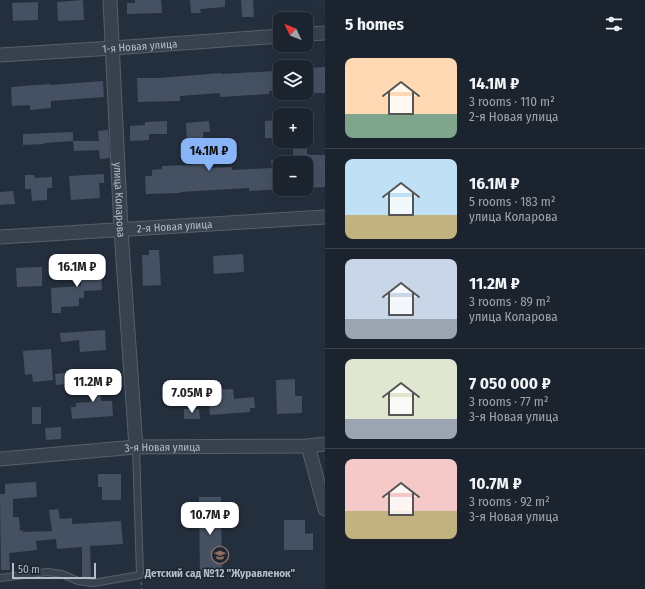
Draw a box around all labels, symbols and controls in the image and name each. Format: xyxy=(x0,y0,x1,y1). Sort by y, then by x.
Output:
north arrow xyxy=(273,12,313,52)
map controls xyxy=(273,12,313,196)
icon: filters xyxy=(603,13,625,35)
text: 5 homes xyxy=(345,14,404,35)
street label: 1-я Новая улица xyxy=(102,37,178,56)
button: layers xyxy=(273,60,313,100)
text: 14.1M ₽ xyxy=(469,73,519,94)
icon: home xyxy=(377,74,425,122)
text: 3 rooms · 110 m² xyxy=(469,94,555,109)
button: + xyxy=(273,108,313,148)
text: 2-я Новая улица xyxy=(469,109,558,124)
pin: 14.1M ₽ xyxy=(172,138,246,172)
text: 14.1M ₽ xyxy=(190,143,228,158)
button: − xyxy=(273,156,313,196)
street label: улица Коларова xyxy=(111,162,127,238)
text: 16.1M ₽ xyxy=(469,173,519,194)
icon: home xyxy=(377,175,425,223)
text: 5 rooms · 183 m² xyxy=(469,194,555,209)
text: улица Коларова xyxy=(469,209,558,224)
street label: 2-я Новая улица xyxy=(136,218,213,236)
pin: 16.1M ₽ xyxy=(40,254,114,288)
text: 16.1M ₽ xyxy=(58,259,96,274)
text: 11.2M ₽ xyxy=(469,273,520,294)
icon: home xyxy=(377,275,425,323)
text: 3 rooms · 89 m² xyxy=(469,294,551,309)
text: улица Коларова xyxy=(469,309,558,324)
pin: 11.2M ₽ xyxy=(56,369,130,403)
text: 7 050 000 ₽ xyxy=(469,373,551,394)
text: 11.2M ₽ xyxy=(74,374,112,389)
icon: home xyxy=(377,375,425,423)
pin: 7.05M ₽ xyxy=(155,380,229,414)
text: 7.05M ₽ xyxy=(172,385,212,400)
text: 3 rooms · 77 m² xyxy=(469,394,548,409)
text: 3-я Новая улица xyxy=(469,409,559,424)
street label: 3-я Новая улица xyxy=(124,441,200,455)
text: 10.7M ₽ xyxy=(469,473,522,494)
icon: home xyxy=(377,475,425,523)
text: 3 rooms · 92 m² xyxy=(469,494,550,509)
pin: 10.7M ₽ xyxy=(173,502,247,536)
text: 10.7M ₽ xyxy=(190,507,230,522)
text: 3-я Новая улица xyxy=(469,509,559,524)
school or university icon: Детский сад №12 "Журавленок" xyxy=(210,545,230,565)
scale bar xyxy=(12,561,96,580)
text: 50 m xyxy=(18,563,40,576)
place label: Детский сад №12 "Журавленок" xyxy=(144,567,296,580)

